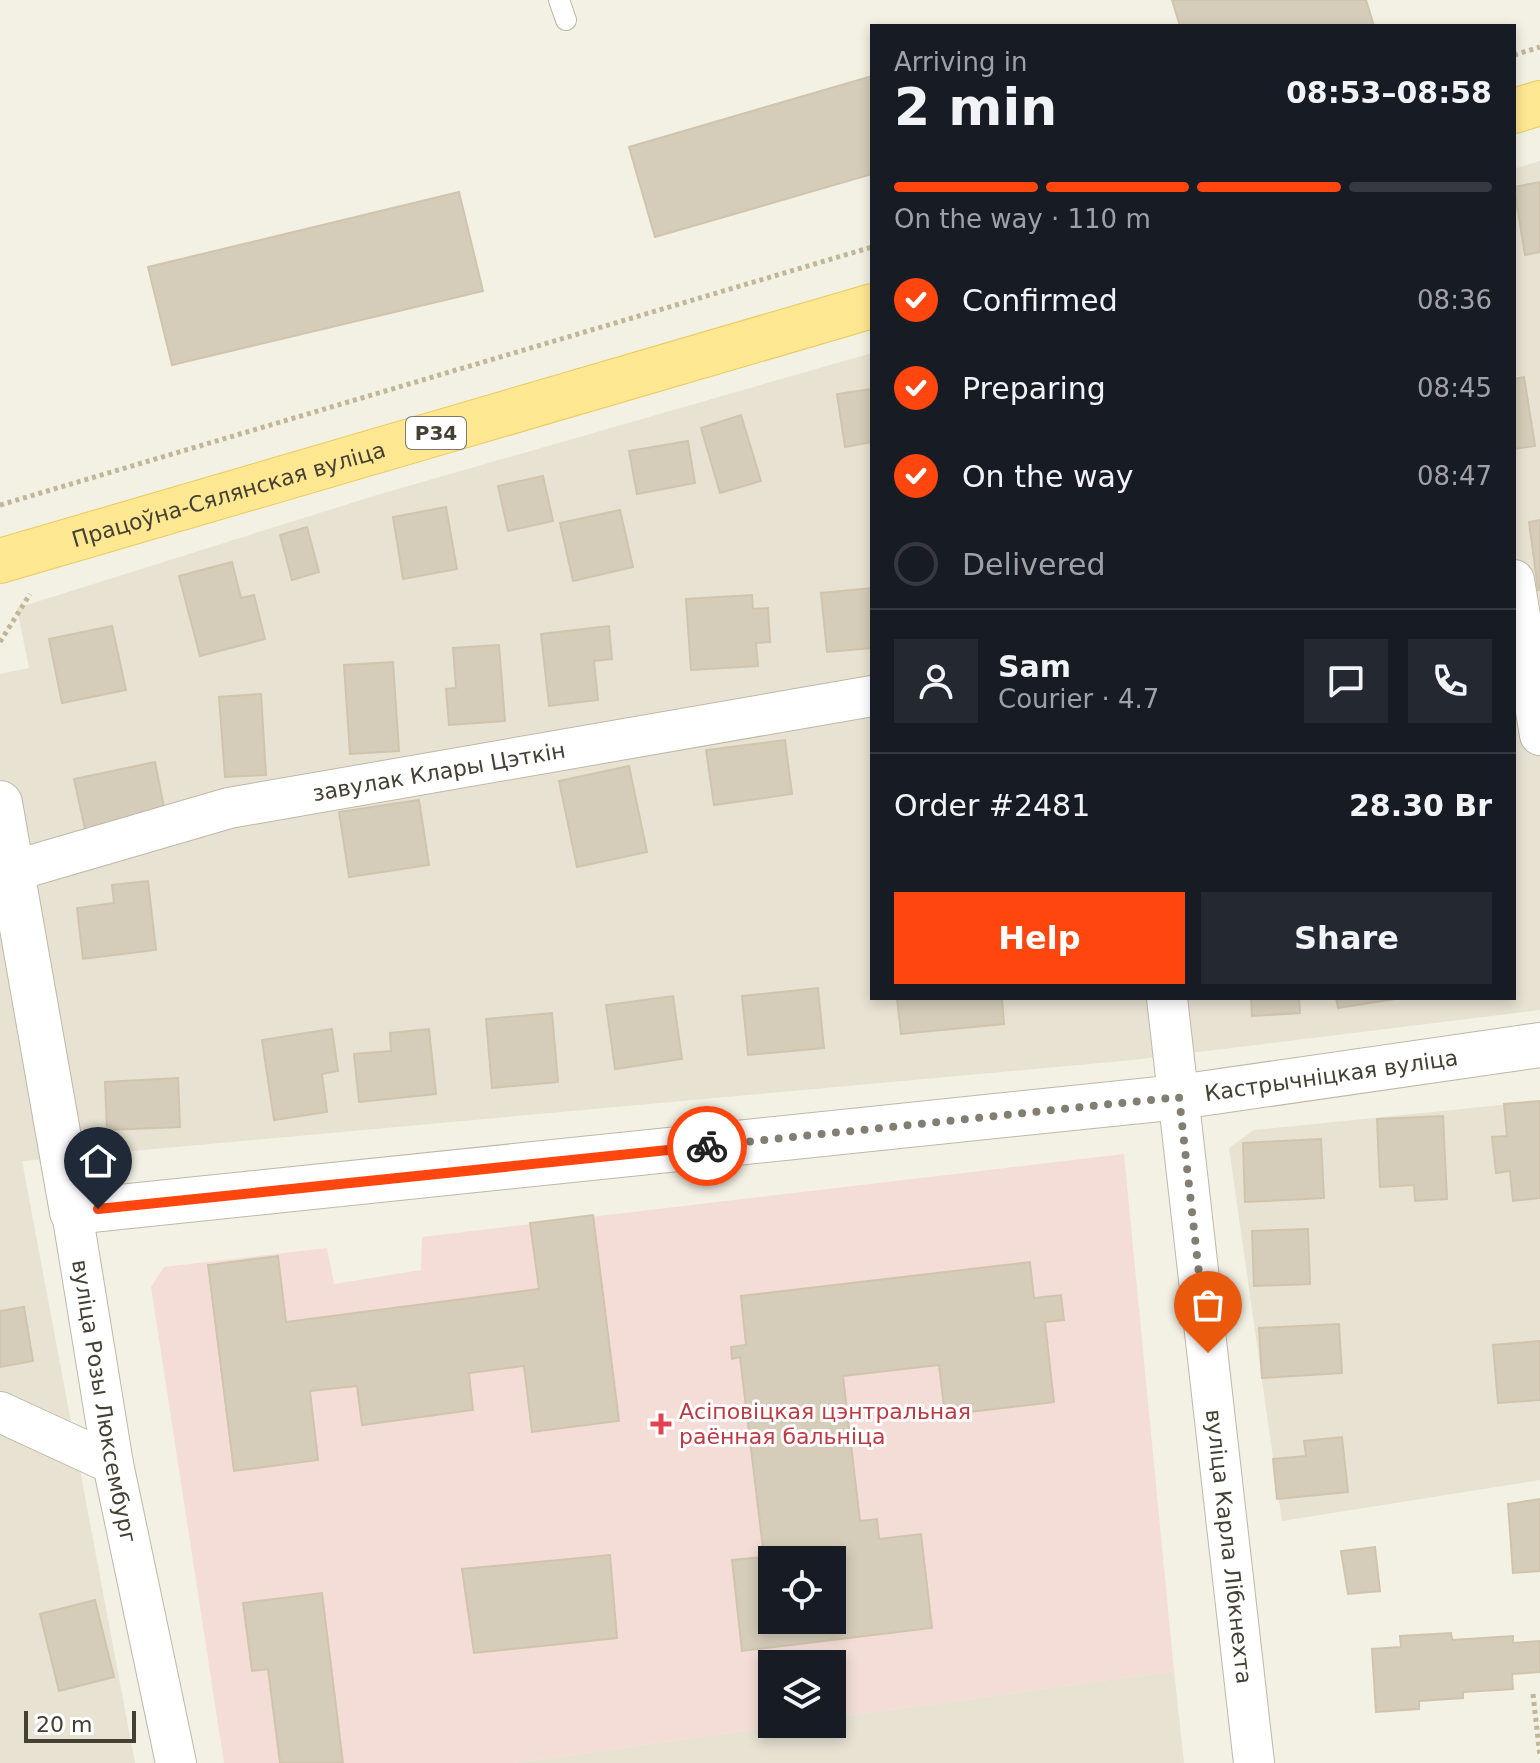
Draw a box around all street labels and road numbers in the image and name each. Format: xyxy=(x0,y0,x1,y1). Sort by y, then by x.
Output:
road number: Р34 xyxy=(406,417,466,449)
street label: Працоўна-Сялянская вуліца xyxy=(69,437,388,552)
street label: завулак Клары Цэткін xyxy=(310,737,567,806)
street label: Кастрычніцкая вуліца xyxy=(1203,1044,1459,1106)
street label: вуліца Розы Люксембург xyxy=(67,1258,142,1545)
street label: вуліца Карла Лібкнехта xyxy=(1201,1408,1257,1685)

